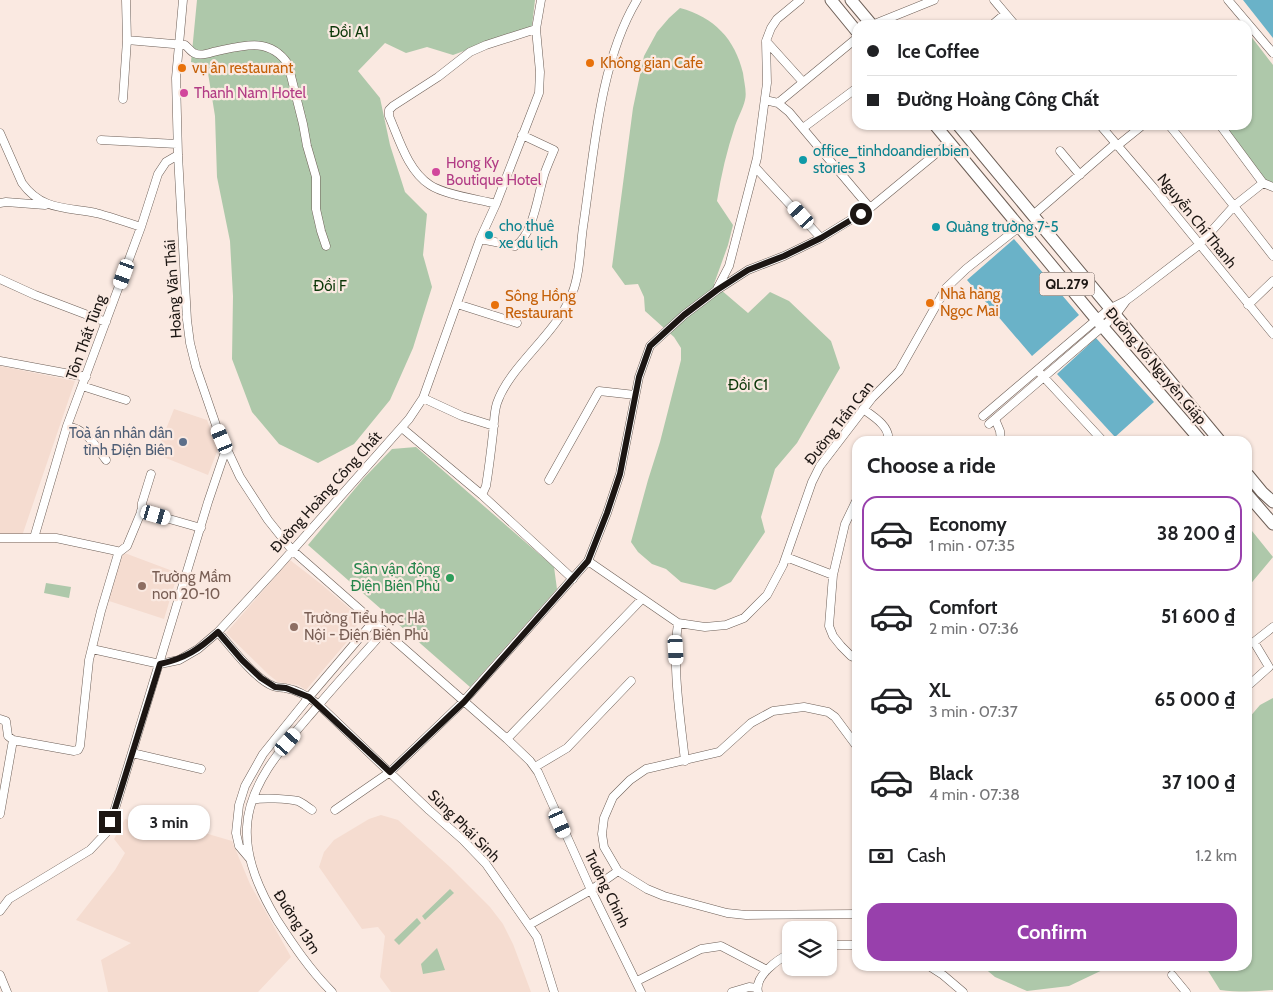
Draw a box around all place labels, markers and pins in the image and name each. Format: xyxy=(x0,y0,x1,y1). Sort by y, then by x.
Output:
place label: Không gian Cafe xyxy=(600,54,703,72)
marker: Không gian Cafe xyxy=(584,57,596,69)
place label: vụ ân restaurant xyxy=(192,59,293,77)
marker: vụ ân restaurant xyxy=(176,62,188,74)
place label: Thanh Nam Hotel xyxy=(194,84,306,102)
marker: Thanh Nam Hotel xyxy=(178,87,190,99)
place label: office_tinhdoandienbien stories 3 xyxy=(813,142,969,177)
place label: Hong Ky Boutique Hotel xyxy=(446,154,542,189)
marker: office_tinhdoandienbien stories 3 xyxy=(797,154,809,166)
marker: Hong Ky Boutique Hotel xyxy=(430,166,442,178)
place label: cho thuê xe du lịch xyxy=(499,217,558,252)
place label: Quảng trường 7-5 xyxy=(946,218,1059,236)
marker: Quảng trường 7-5 xyxy=(930,221,942,233)
marker: cho thuê xe du lịch xyxy=(483,229,495,241)
place label: Nhà hàng Ngọc Mai xyxy=(940,285,1001,320)
place label: Sông Hồng Restaurant xyxy=(505,287,576,322)
marker: Nhà hàng Ngọc Mai xyxy=(924,297,936,309)
marker: Sông Hồng Restaurant xyxy=(489,299,501,311)
place label: Toà án nhân dân tỉnh Điện Biên xyxy=(69,424,173,459)
marker: Toà án nhân dân tỉnh Điện Biên xyxy=(177,436,189,448)
place label: Sân vận động Điện Biên Phủ xyxy=(350,560,441,595)
place label: Trường Mầm non 20-10 xyxy=(152,568,231,603)
marker: Sân vận động Điện Biên Phủ xyxy=(444,572,456,584)
marker: Trường Mầm non 20-10 xyxy=(136,580,148,592)
place label: Trường Tiểu học Hà Nội - Điện Biên Phủ xyxy=(304,609,428,644)
marker: Trường Tiểu học Hà Nội - Điện Biên Phủ xyxy=(288,621,300,633)

